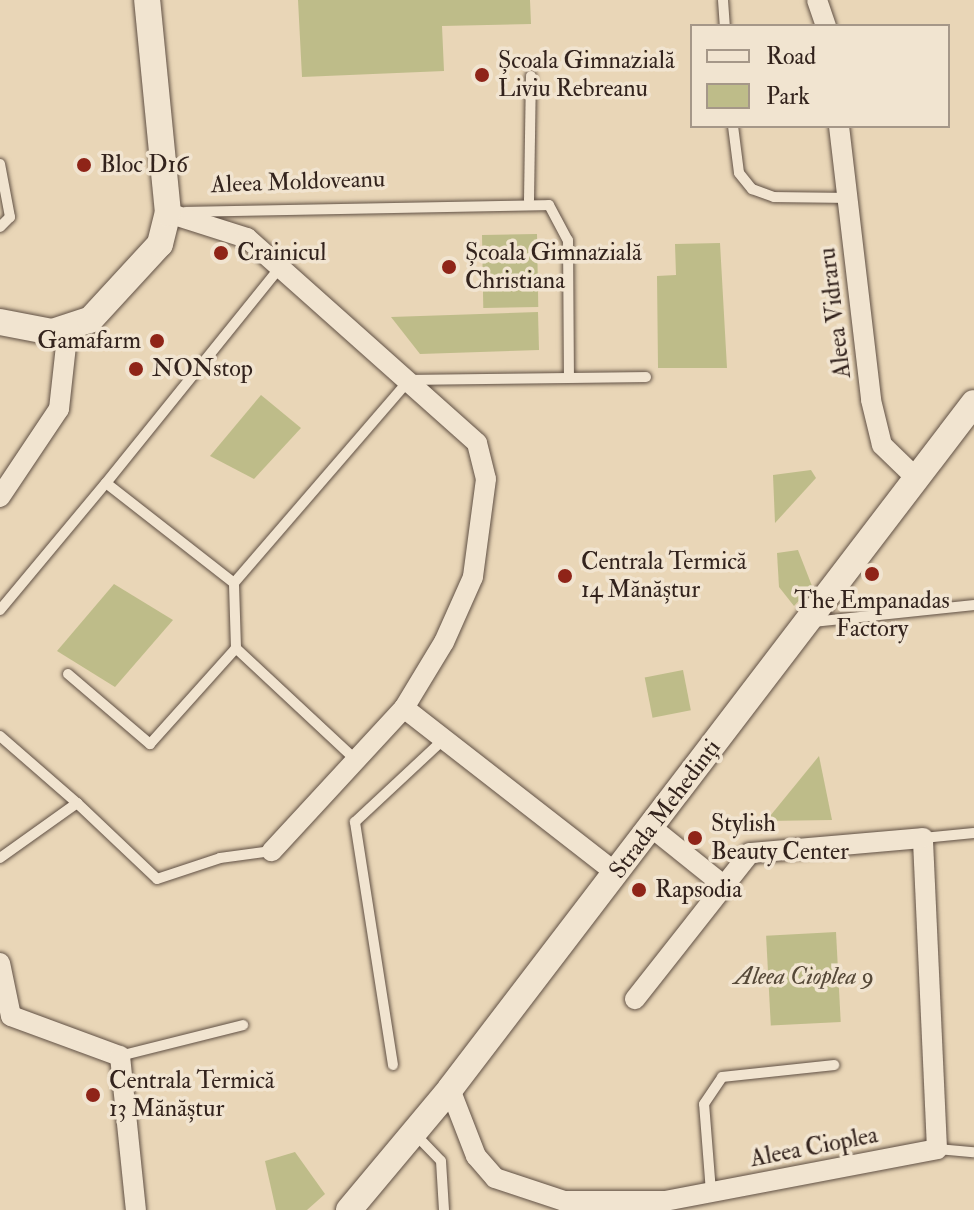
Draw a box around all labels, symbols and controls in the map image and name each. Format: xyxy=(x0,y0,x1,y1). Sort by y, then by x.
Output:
legend xyxy=(690,24,950,128)
text: Road xyxy=(766,41,816,72)
place label: Școala Gimnazială Liviu Rebreanu xyxy=(498,47,675,103)
marker: Școala Gimnazială Liviu Rebreanu xyxy=(473,66,491,84)
text: Park xyxy=(766,81,810,112)
place label: Bloc D16 xyxy=(100,151,188,179)
marker: Bloc D16 xyxy=(75,156,93,174)
street label: Aleea Moldoveanu xyxy=(210,165,386,199)
place label: Crainicul xyxy=(237,239,326,267)
place label: Școala Gimnazială Christiana xyxy=(465,239,642,295)
marker: Crainicul xyxy=(212,244,230,262)
street label: Aleea Vidraru xyxy=(813,246,857,380)
marker: Școala Gimnazială Christiana xyxy=(440,258,458,276)
place label: Gamafarm xyxy=(37,327,141,355)
marker: Gamafarm xyxy=(148,332,166,350)
place label: NONstop xyxy=(152,355,253,383)
marker: NONstop xyxy=(127,360,145,378)
place label: Centrala Termică 14 Mănăștur xyxy=(581,548,747,604)
marker: The Empanadas Factory xyxy=(863,565,881,583)
marker: Centrala Termică 14 Mănăștur xyxy=(556,567,574,585)
place label: The Empanadas Factory xyxy=(794,587,950,643)
street label: Strada Mehedinți xyxy=(603,734,727,884)
place label: Stylish Beauty Center xyxy=(711,810,849,866)
marker: Stylish Beauty Center xyxy=(686,829,704,847)
place label: Rapsodia xyxy=(655,876,742,904)
marker: Rapsodia xyxy=(630,881,648,899)
park label: Aleea Cioplea 9 xyxy=(734,963,874,991)
place label: Centrala Termică 13 Mănăștur xyxy=(109,1067,275,1123)
marker: Centrala Termică 13 Mănăștur xyxy=(84,1086,102,1104)
street label: Aleea Cioplea xyxy=(748,1121,880,1173)

